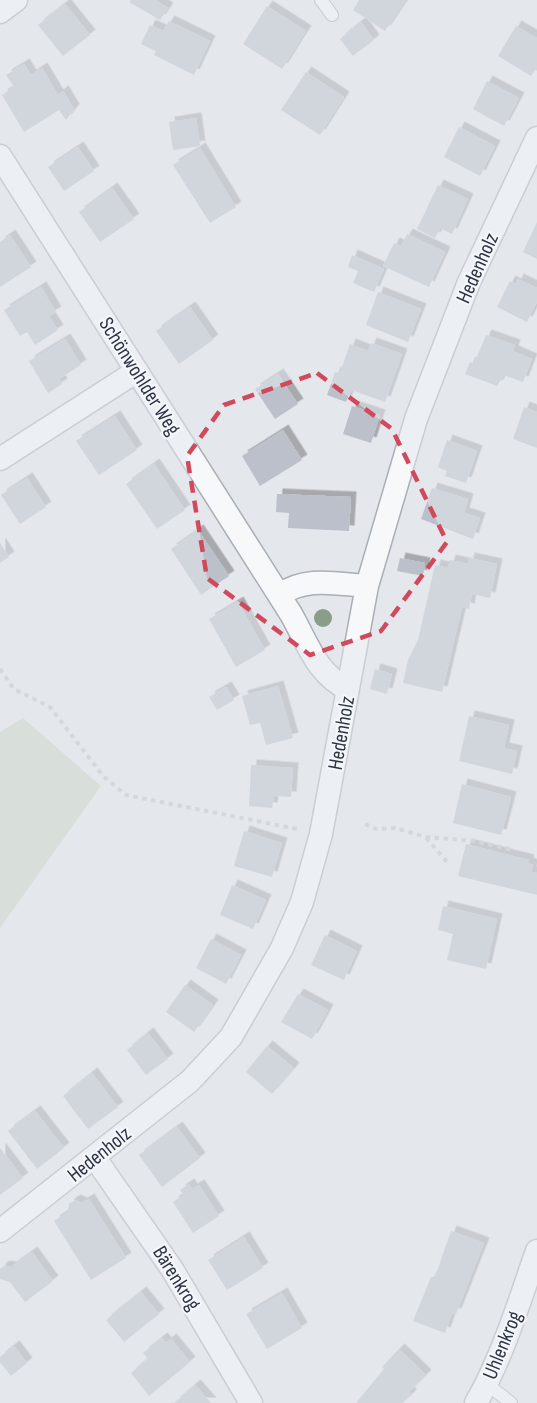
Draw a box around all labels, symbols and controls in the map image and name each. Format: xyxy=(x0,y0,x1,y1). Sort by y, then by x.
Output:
street label: Hedenholz xyxy=(451,229,504,307)
street label: Schönwohlder Weg xyxy=(93,313,186,440)
street label: Hedenholz xyxy=(323,694,360,772)
street label: Hedenholz xyxy=(63,1121,136,1188)
street label: Bärenkrog xyxy=(147,1241,206,1315)
street label: Uhlenkrog xyxy=(477,1307,527,1383)

